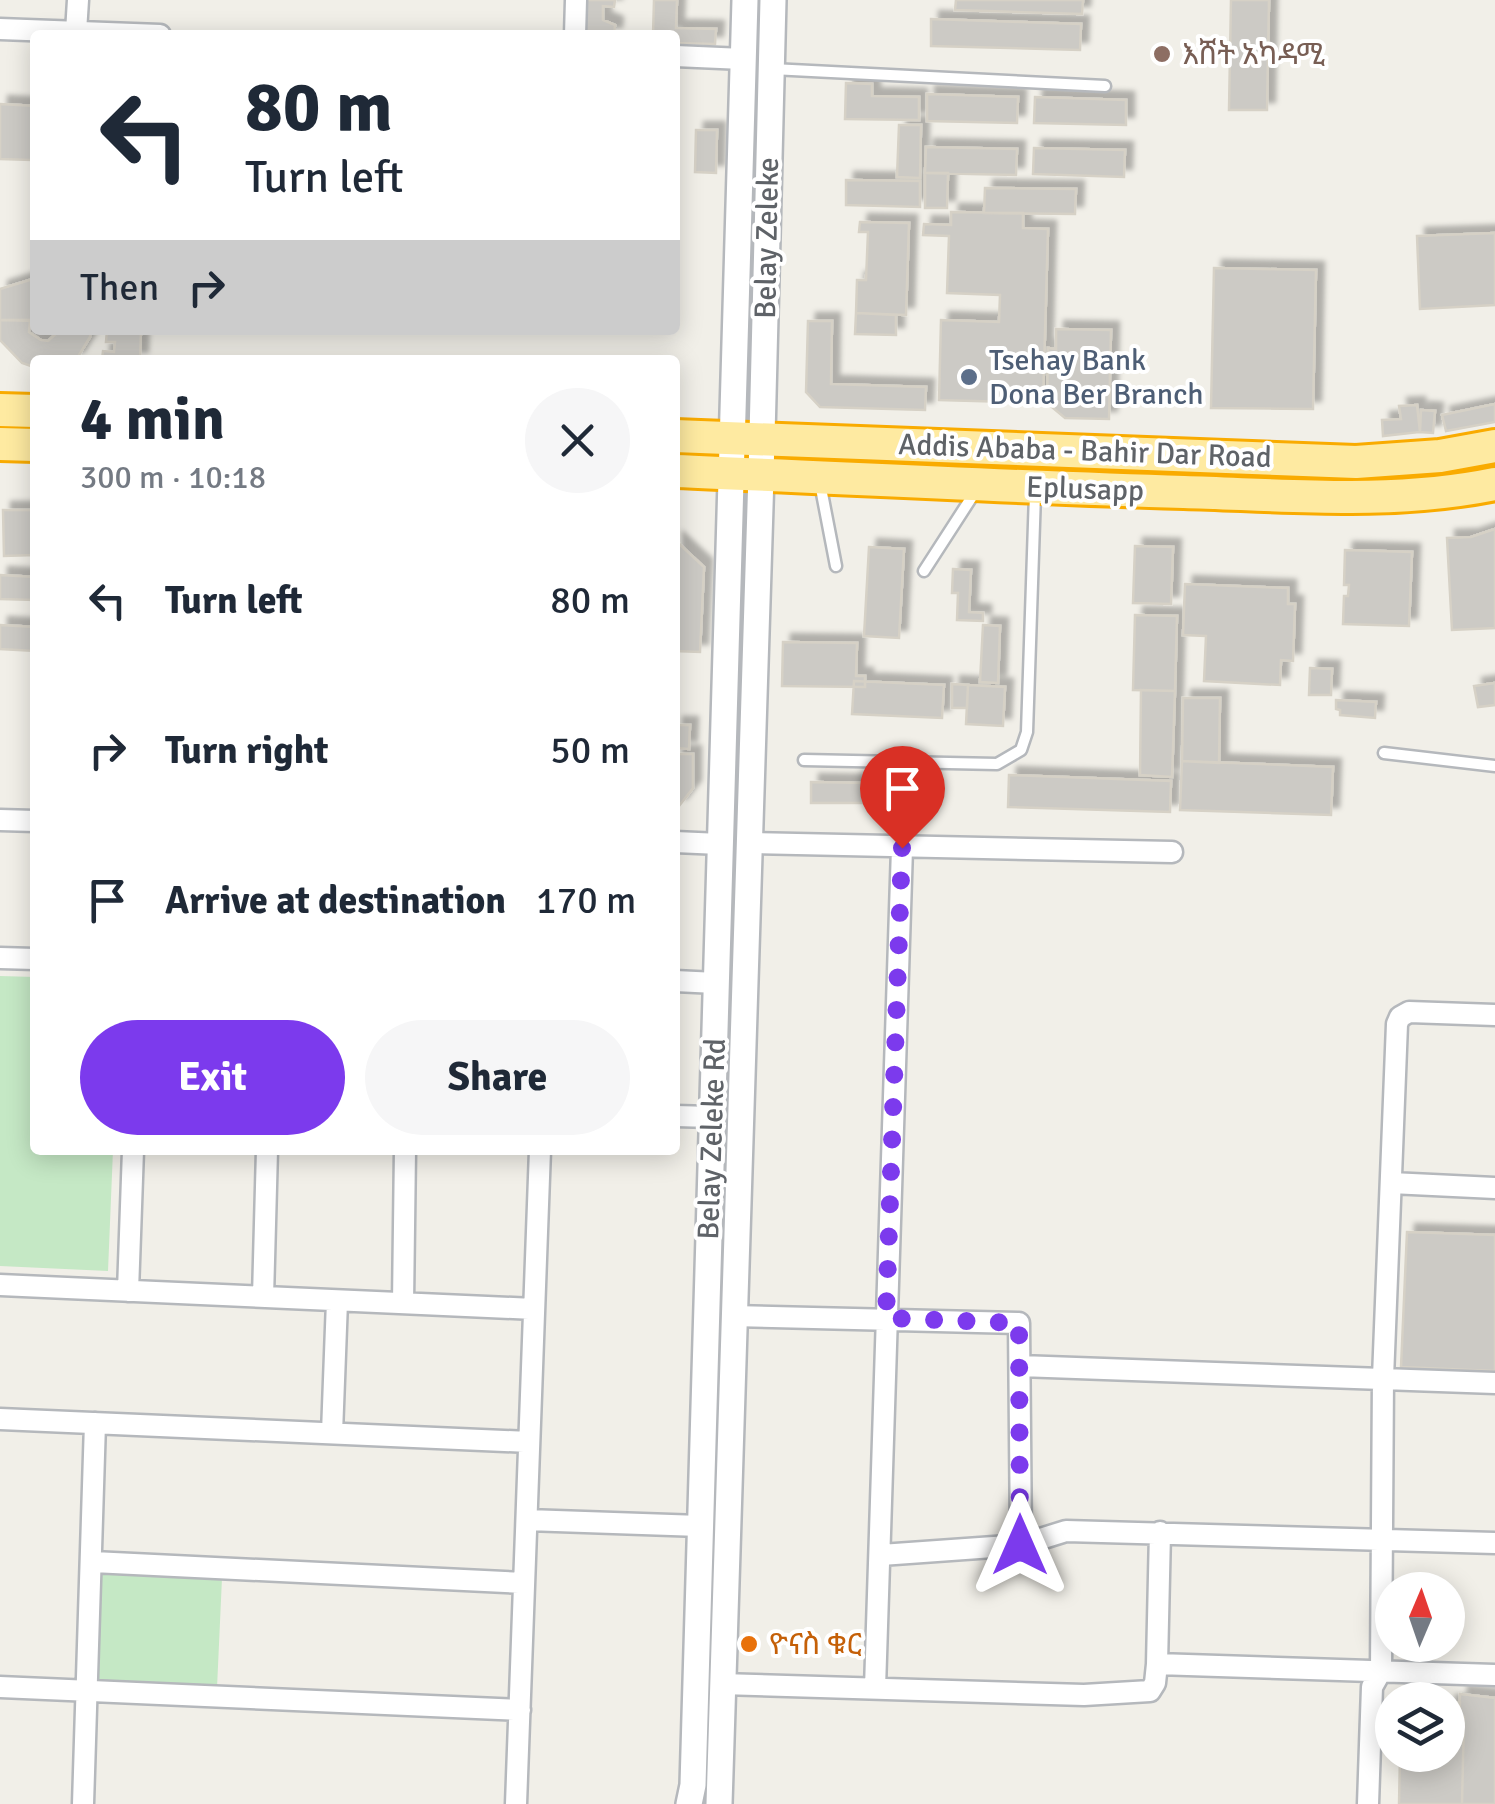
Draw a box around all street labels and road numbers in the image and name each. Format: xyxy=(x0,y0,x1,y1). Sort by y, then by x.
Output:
street label: Belay Zeleke xyxy=(747,157,787,319)
street label: Addis Ababa - Bahir Dar Road xyxy=(898,426,1272,476)
street label: Eplusapp xyxy=(1025,468,1145,510)
street label: Belay Zeleke Rd xyxy=(690,1038,734,1240)

